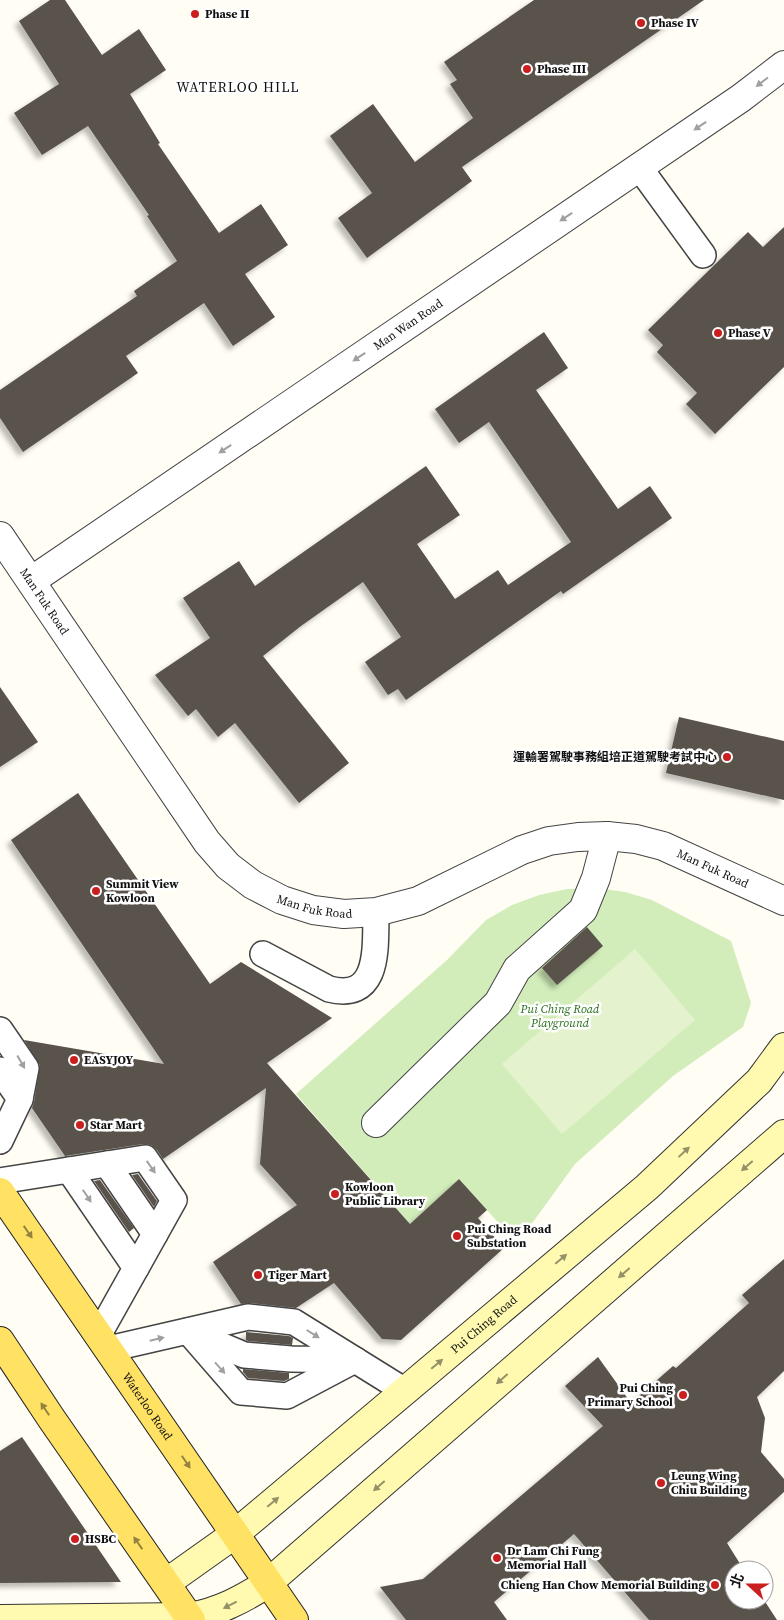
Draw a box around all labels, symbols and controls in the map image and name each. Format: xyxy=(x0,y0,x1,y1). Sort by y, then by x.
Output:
place label: Phase II xyxy=(205,6,250,22)
marker: Phase II xyxy=(189,8,201,20)
place label: Phase IV xyxy=(651,15,699,31)
marker: Phase IV xyxy=(635,17,647,29)
place label: Phase III xyxy=(537,61,586,77)
marker: Phase III xyxy=(521,63,533,75)
one-way arrow xyxy=(756,76,769,87)
district label: WATERLOO HILL xyxy=(176,77,300,97)
one-way arrow xyxy=(694,121,707,130)
one-way arrow xyxy=(559,212,573,222)
street label: Man Wan Road xyxy=(370,295,446,354)
place label: Phase V xyxy=(728,325,771,341)
marker: Phase V xyxy=(712,327,724,339)
one-way arrow xyxy=(352,353,366,362)
one-way arrow xyxy=(218,444,232,454)
street label: Man Fuk Road xyxy=(16,565,73,638)
place label: 運輸署駕駛事務組培正道駕駛考試中心 xyxy=(513,749,717,765)
marker: 運輸署駕駛事務組培正道駕駛考試中心 xyxy=(721,751,733,763)
street label: Man Fuk Road xyxy=(674,845,751,892)
place label: Summit View Kowloon xyxy=(106,876,179,906)
marker: Summit View Kowloon xyxy=(90,885,102,897)
street label: Man Fuk Road xyxy=(275,891,353,922)
park label: Pui Ching Road Playground xyxy=(520,1001,600,1031)
place label: EASYJOY xyxy=(84,1052,134,1068)
marker: EASYJOY xyxy=(68,1054,80,1066)
one-way arrow xyxy=(17,1055,26,1069)
place label: Star Mart xyxy=(90,1117,143,1133)
marker: Star Mart xyxy=(74,1119,86,1131)
one-way arrow xyxy=(677,1146,689,1158)
one-way arrow xyxy=(742,1160,754,1172)
one-way arrow xyxy=(146,1161,156,1174)
place label: Kowloon Public Library xyxy=(345,1179,426,1209)
marker: Kowloon Public Library xyxy=(329,1188,341,1200)
one-way arrow xyxy=(82,1189,92,1203)
place label: Pui Ching Road Substation xyxy=(467,1221,551,1251)
one-way arrow xyxy=(23,1225,33,1239)
marker: Pui Ching Road Substation xyxy=(451,1230,463,1242)
one-way arrow xyxy=(555,1254,567,1265)
place label: Tiger Mart xyxy=(268,1267,327,1283)
one-way arrow xyxy=(618,1267,631,1278)
marker: Tiger Mart xyxy=(252,1269,264,1281)
street label: Pui Ching Road xyxy=(447,1292,521,1357)
one-way arrow xyxy=(306,1329,320,1338)
one-way arrow xyxy=(149,1335,164,1343)
one-way arrow xyxy=(430,1358,443,1369)
one-way arrow xyxy=(214,1361,226,1373)
street label: Waterloo Road xyxy=(118,1369,176,1443)
one-way arrow xyxy=(496,1373,508,1385)
place label: Pui Ching Primary School xyxy=(587,1380,673,1410)
marker: Pui Ching Primary School xyxy=(677,1389,689,1401)
one-way arrow xyxy=(40,1402,50,1416)
one-way arrow xyxy=(181,1456,191,1469)
place label: Leung Wing Chiu Building xyxy=(671,1468,747,1498)
marker: Leung Wing Chiu Building xyxy=(655,1477,667,1489)
one-way arrow xyxy=(374,1480,386,1492)
one-way arrow xyxy=(266,1497,279,1508)
place label: HSBC xyxy=(85,1531,116,1547)
marker: HSBC xyxy=(69,1533,81,1545)
one-way arrow xyxy=(133,1536,143,1549)
place label: Dr Lam Chi Fung Memorial Hall xyxy=(507,1543,600,1573)
marker: Dr Lam Chi Fung Memorial Hall xyxy=(491,1552,503,1564)
north arrow xyxy=(724,1560,774,1610)
text: 北 xyxy=(725,1570,749,1590)
place label: Chieng Han Chow Memorial Building xyxy=(501,1577,705,1593)
marker: Chieng Han Chow Memorial Building xyxy=(709,1579,721,1591)
one-way arrow xyxy=(223,1601,238,1609)

